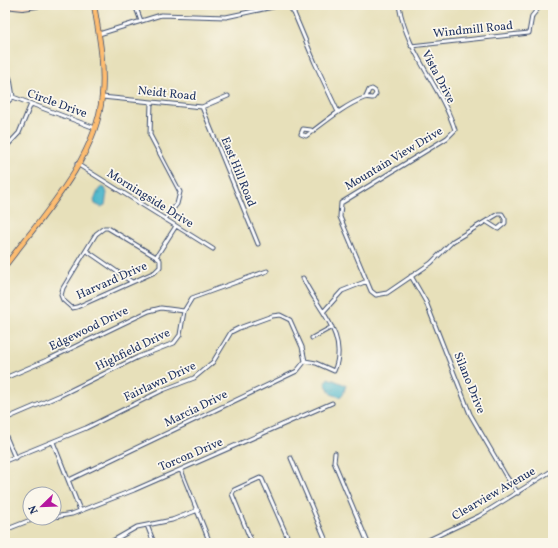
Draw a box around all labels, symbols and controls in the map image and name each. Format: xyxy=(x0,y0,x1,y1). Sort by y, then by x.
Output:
street label: Windmill Road xyxy=(432,18,514,42)
street label: Vista Drive xyxy=(417,48,459,107)
street label: Neidt Road xyxy=(137,83,197,105)
street label: Circle Drive xyxy=(25,86,89,122)
street label: Mountain View Drive xyxy=(342,123,446,195)
street label: East Hill Road xyxy=(217,135,259,210)
street label: Morningside Drive xyxy=(104,166,197,232)
street label: Harvard Drive xyxy=(74,258,150,304)
street label: Edgewood Drive xyxy=(47,303,131,355)
street label: Highfield Drive xyxy=(93,325,173,375)
street label: Silano Drive xyxy=(449,350,489,416)
street label: Fairlawn Drive xyxy=(121,358,199,406)
street label: Marcia Drive xyxy=(162,387,231,431)
street label: Torcon Drive xyxy=(156,434,226,476)
street label: Clearview Avenue xyxy=(449,463,539,524)
north arrow xyxy=(22,486,62,526)
text: N xyxy=(26,503,43,516)

